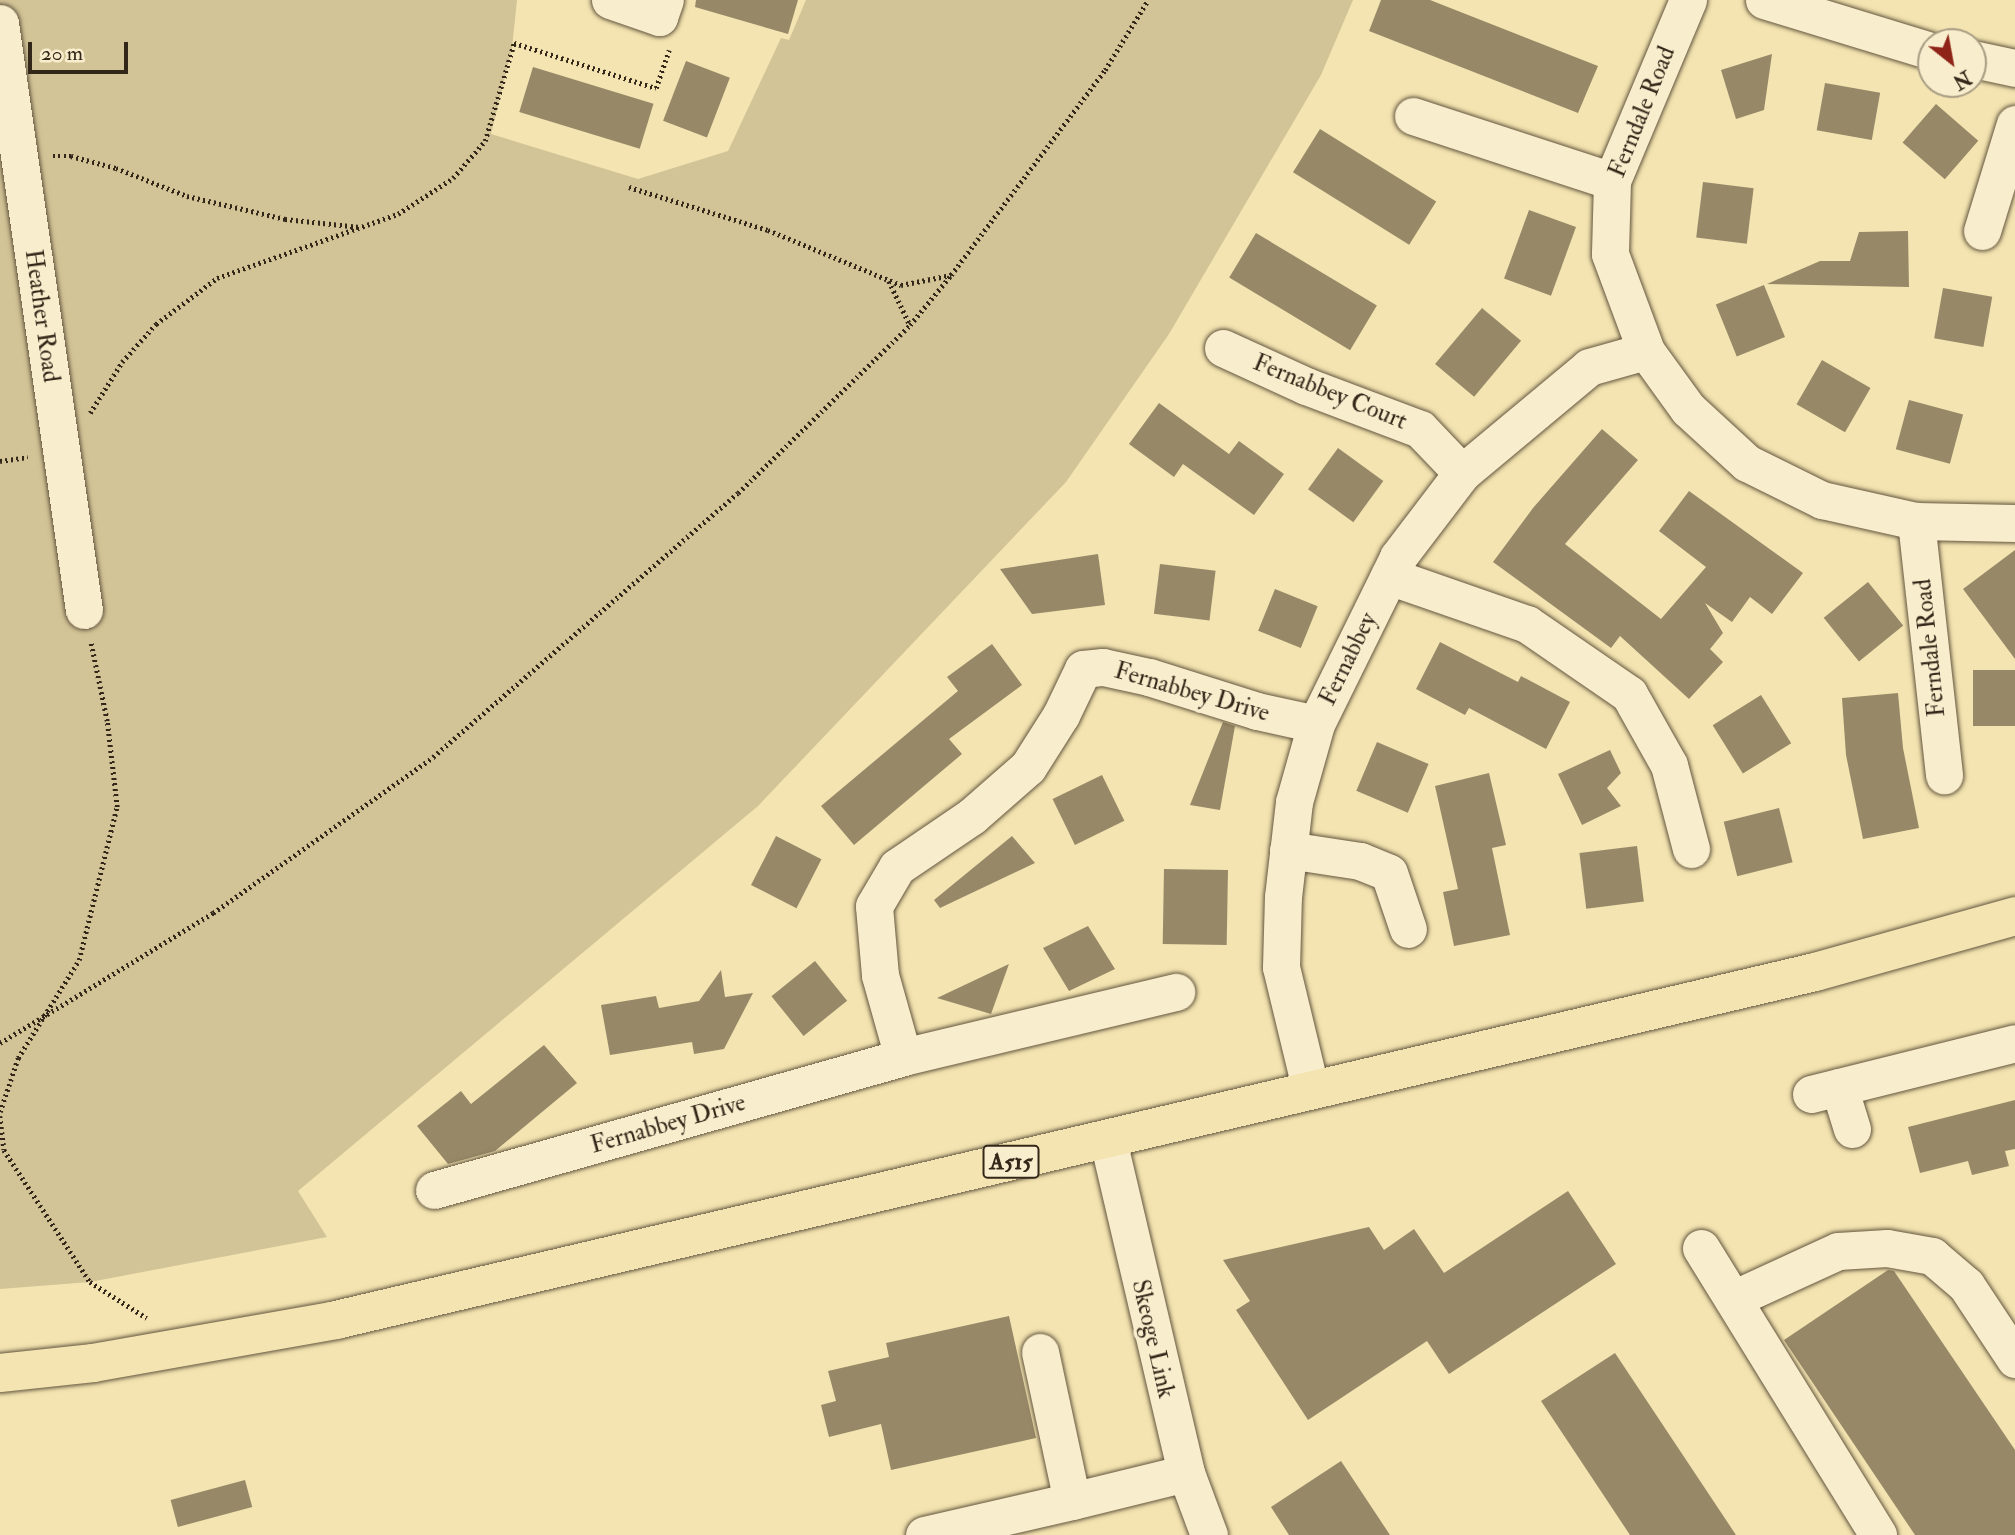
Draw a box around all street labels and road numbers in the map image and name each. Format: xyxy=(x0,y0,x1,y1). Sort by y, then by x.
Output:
street label: Ferndale Road xyxy=(1603,42,1681,182)
street label: Heather Road xyxy=(18,248,66,384)
street label: Fernabbey Court xyxy=(1249,348,1411,436)
street label: Ferndale Road xyxy=(1908,578,1952,718)
street label: Fernabbey xyxy=(1313,608,1383,710)
street label: Fernabbey Drive xyxy=(1111,656,1273,728)
street label: Fernabbey Drive xyxy=(587,1088,749,1160)
road number: A515 xyxy=(981,1142,1041,1182)
street label: Skeoge Link xyxy=(1125,1277,1181,1401)

